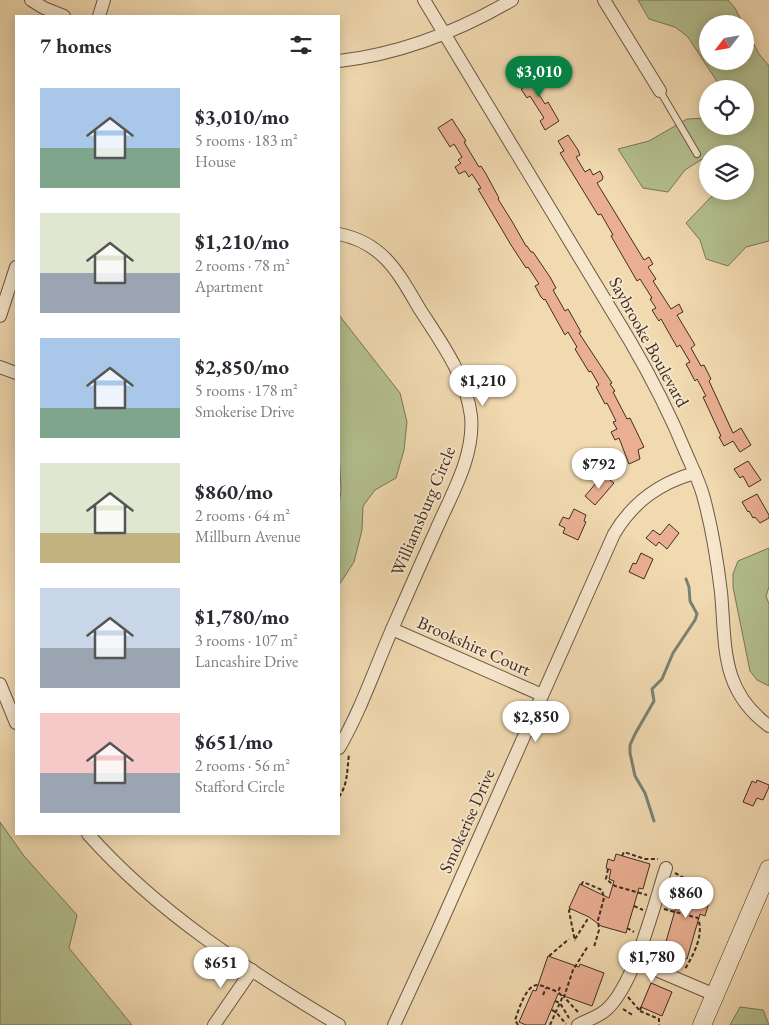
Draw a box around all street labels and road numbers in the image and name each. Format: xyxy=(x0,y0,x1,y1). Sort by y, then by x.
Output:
street label: Saybrooke Boulevard xyxy=(604,273,695,412)
street label: Williamsburg Circle xyxy=(385,442,460,579)
street label: Brookshire Court xyxy=(414,610,535,681)
street label: Smokerise Drive xyxy=(433,765,500,877)

